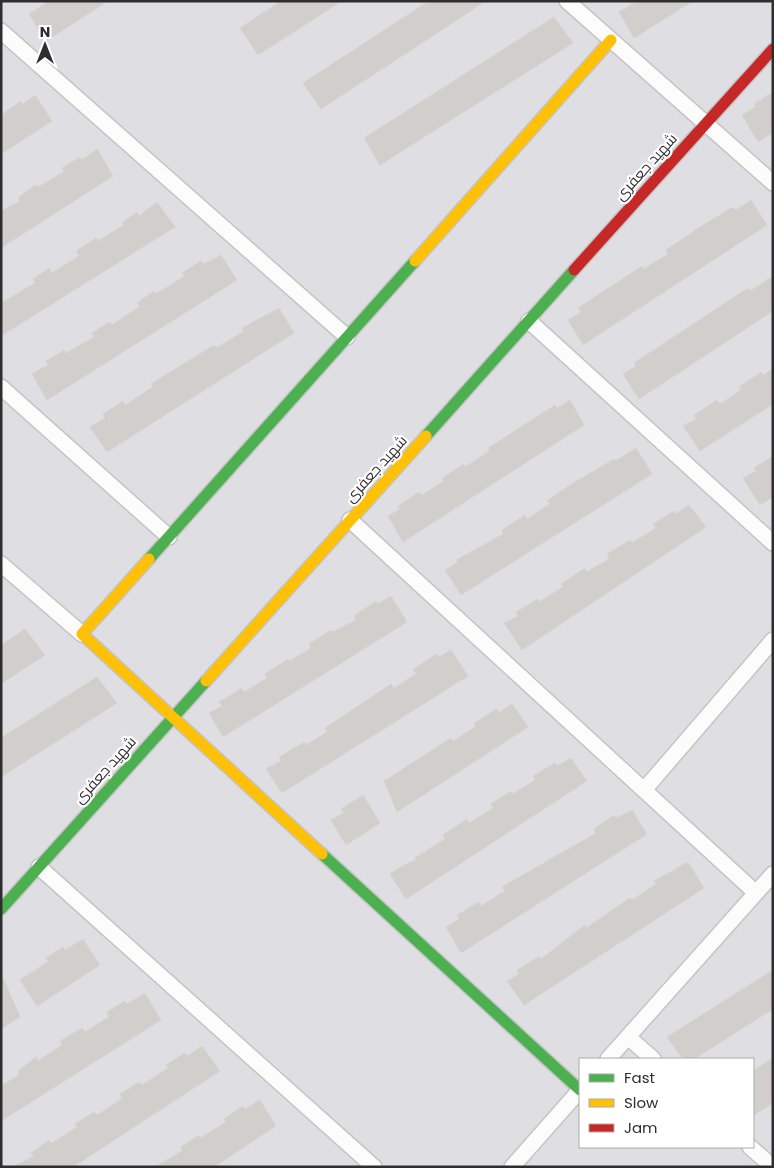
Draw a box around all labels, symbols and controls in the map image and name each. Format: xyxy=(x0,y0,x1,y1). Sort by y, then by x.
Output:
north arrow xyxy=(20,20,70,70)
text: N xyxy=(40,22,50,42)
street label: شهید جعفری xyxy=(610,128,682,205)
street label: شهید جعفری xyxy=(340,430,412,507)
street label: شهید جعفری xyxy=(69,731,141,808)
legend xyxy=(579,1058,754,1148)
text: Fast xyxy=(624,1067,655,1088)
text: Slow xyxy=(624,1092,659,1113)
text: Jam xyxy=(624,1117,658,1138)

